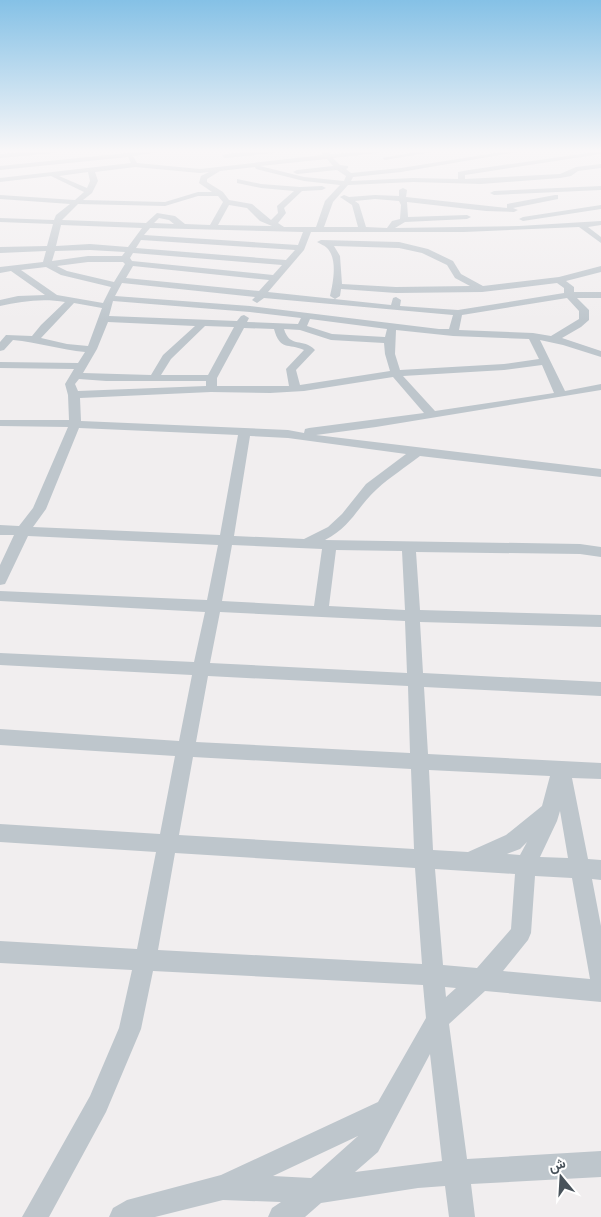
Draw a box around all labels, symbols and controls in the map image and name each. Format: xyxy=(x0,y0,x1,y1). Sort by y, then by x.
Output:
north arrow xyxy=(536,1152,586,1202)
text: ش xyxy=(546,1153,568,1176)

